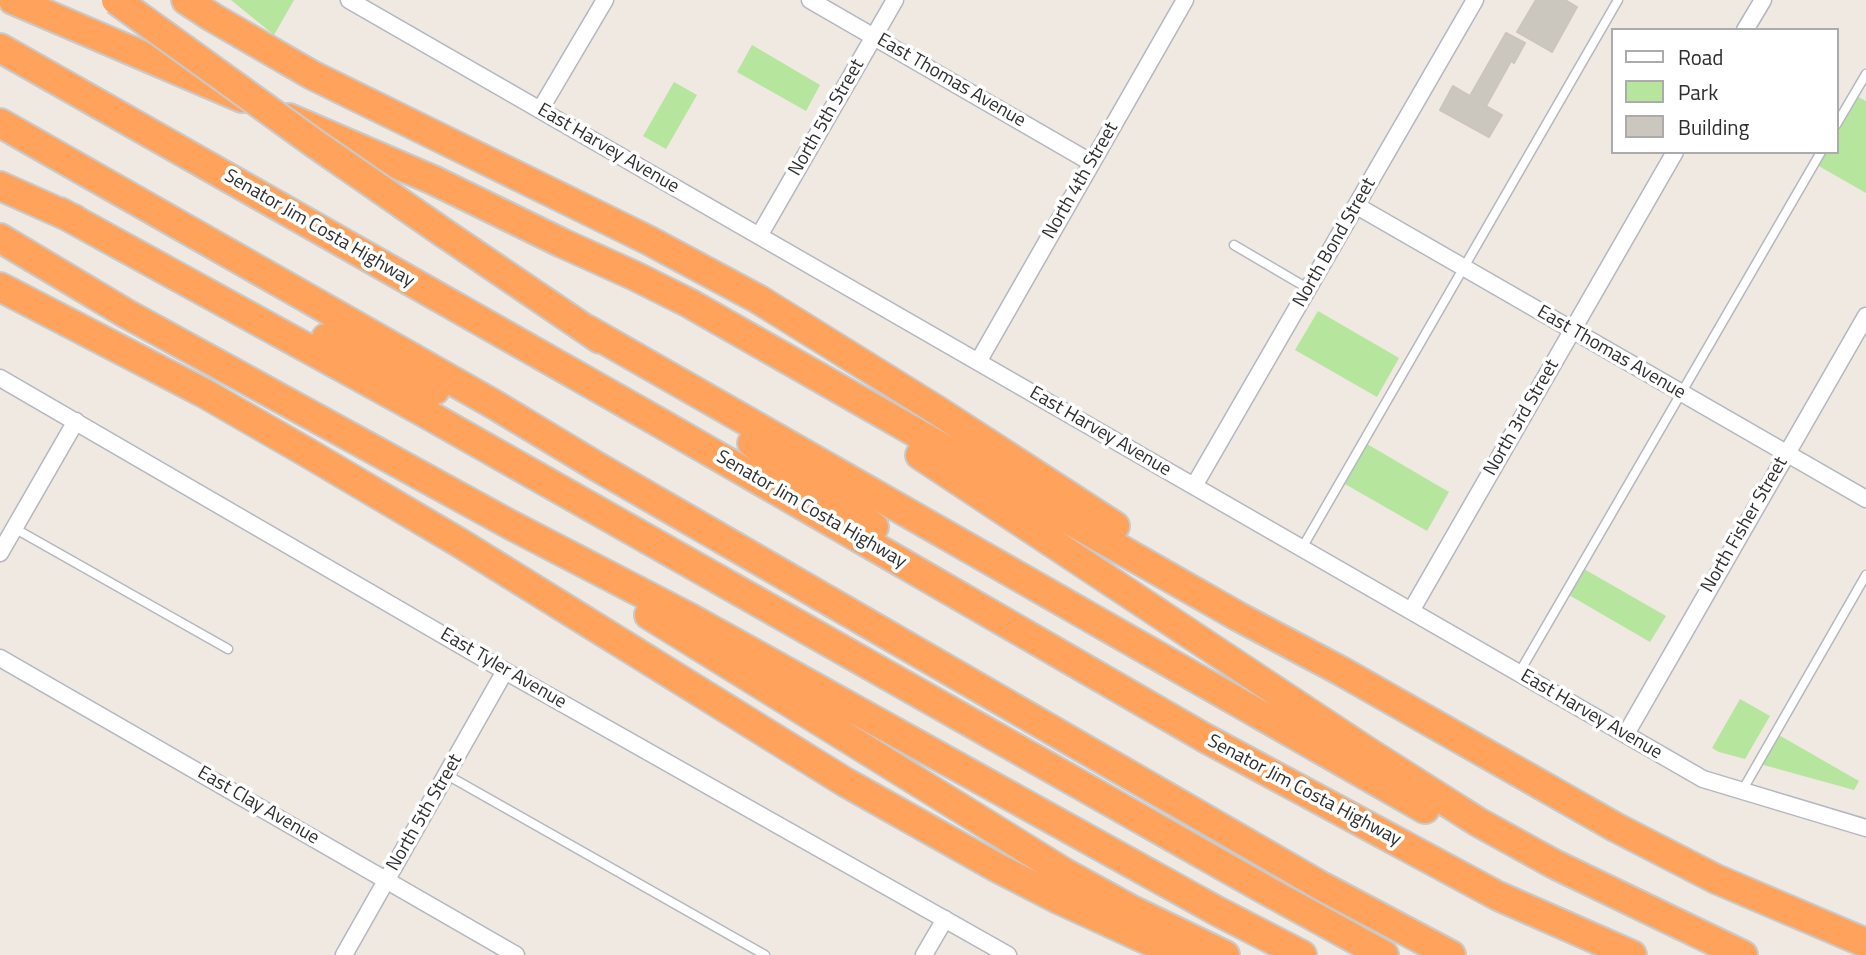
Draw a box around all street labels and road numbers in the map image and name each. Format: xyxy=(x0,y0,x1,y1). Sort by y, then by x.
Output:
street label: East Thomas Avenue xyxy=(873,29,1029,133)
street label: North 5th Street xyxy=(784,56,870,180)
street label: East Harvey Avenue xyxy=(533,99,683,199)
street label: North 4th Street xyxy=(1038,119,1124,243)
street label: Senator Jim Costa Highway xyxy=(220,165,418,293)
street label: North Bond Street xyxy=(1289,174,1381,312)
street label: East Thomas Avenue xyxy=(1533,301,1689,405)
street label: North 3rd Street xyxy=(1479,356,1565,480)
street label: East Harvey Avenue xyxy=(1025,382,1175,482)
street label: Senator Jim Costa Highway xyxy=(712,446,910,574)
street label: North Fisher Street xyxy=(1697,453,1793,597)
street label: East Tyler Avenue xyxy=(436,624,570,714)
street label: East Harvey Avenue xyxy=(1516,665,1666,765)
street label: Senator Jim Costa Highway xyxy=(1203,730,1405,852)
street label: North 5th Street xyxy=(382,751,468,875)
street label: East Clay Avenue xyxy=(193,762,323,850)

